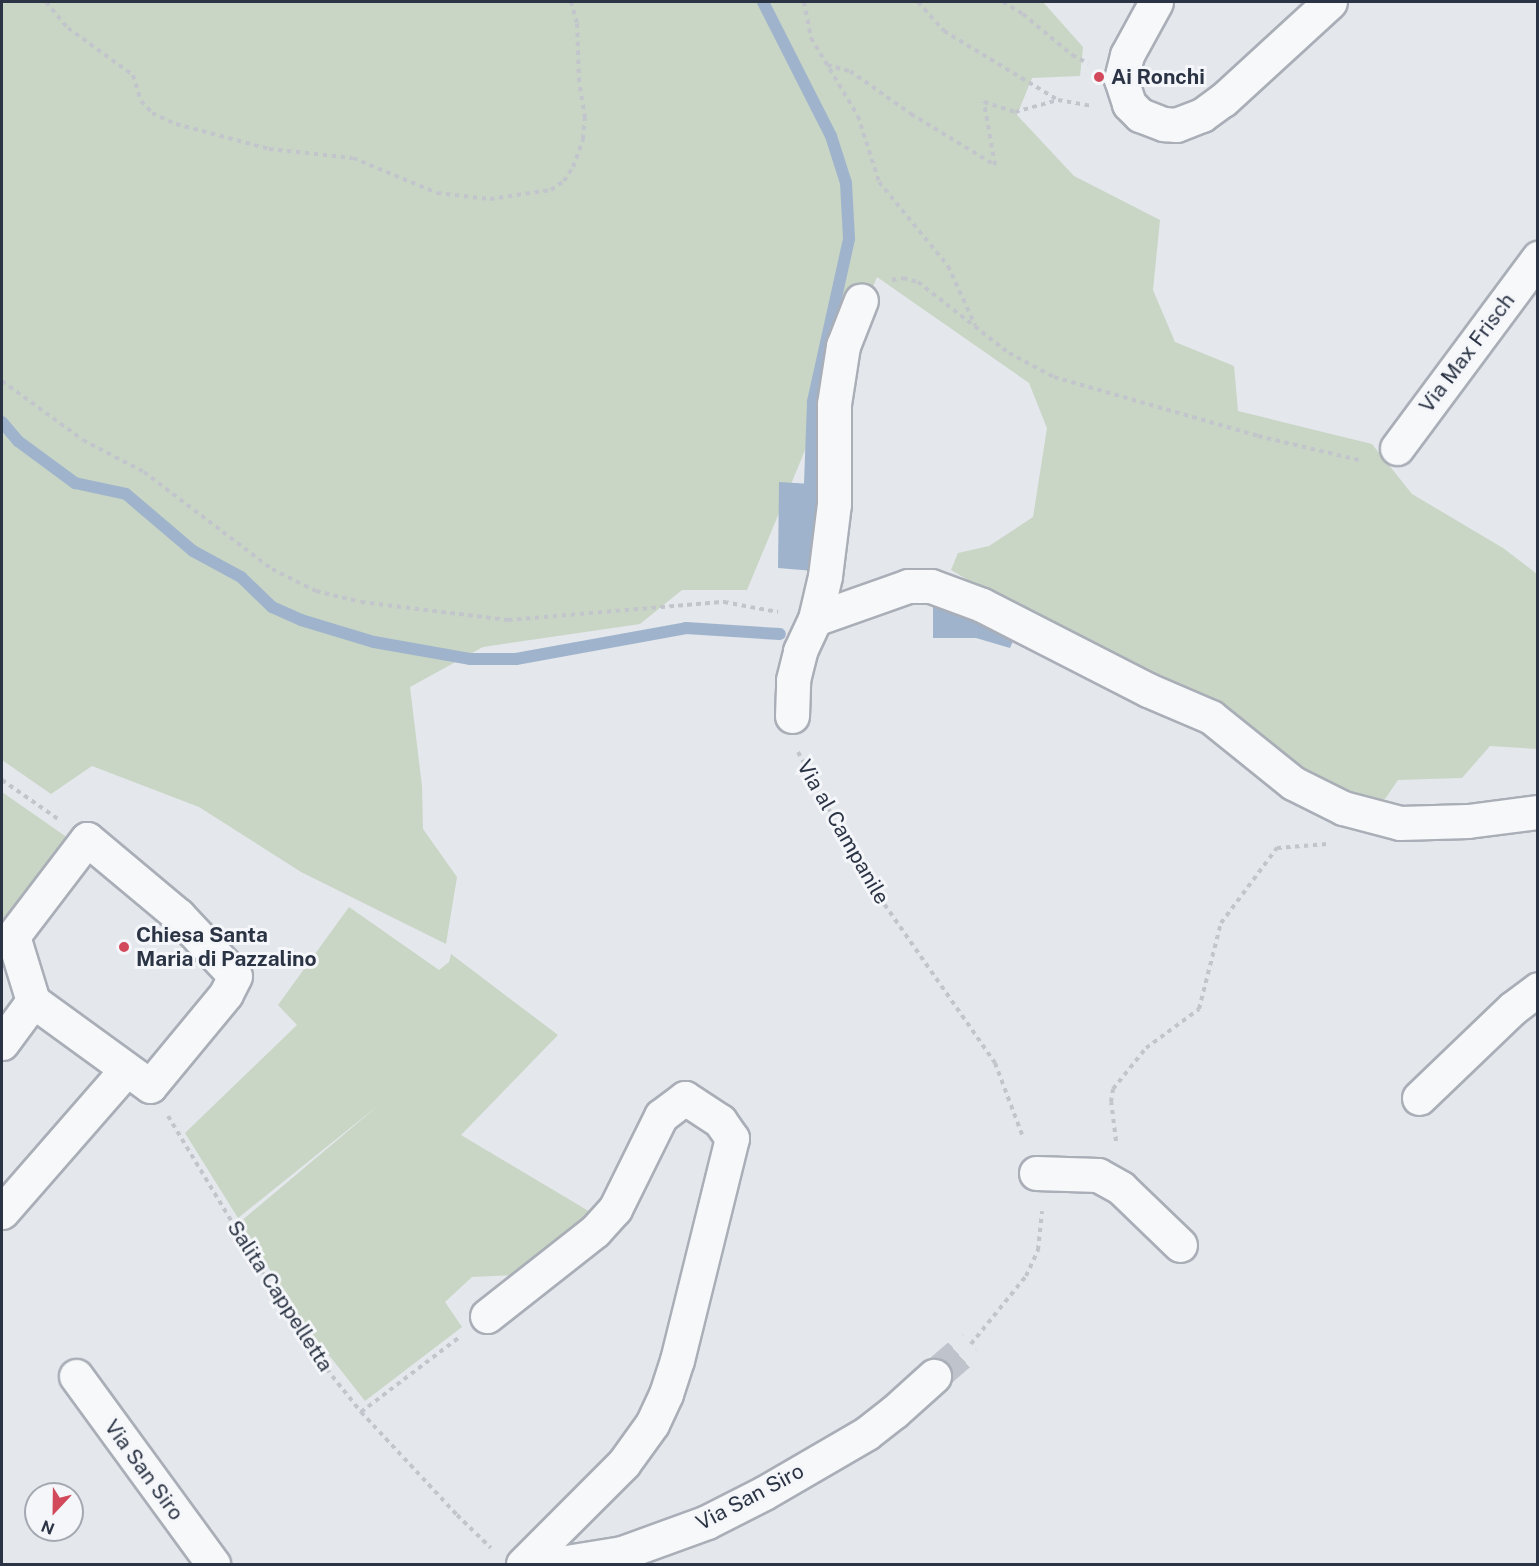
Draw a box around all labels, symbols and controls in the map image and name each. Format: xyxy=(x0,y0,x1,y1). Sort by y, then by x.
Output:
place label: Ai Ronchi xyxy=(1111,64,1205,90)
marker: Ai Ronchi xyxy=(1092,70,1106,84)
street label: Via Max Frisch xyxy=(1414,288,1520,418)
street label: Via al Campanile xyxy=(791,755,895,909)
place label: Chiesa Santa Maria di Pazzalino xyxy=(136,922,317,972)
marker: Chiesa Santa Maria di Pazzalino xyxy=(117,940,131,954)
street label: Salita Cappelletta xyxy=(222,1216,338,1376)
street label: Via San Siro xyxy=(99,1415,189,1525)
street label: Via San Siro xyxy=(692,1458,808,1536)
north arrow xyxy=(24,1482,84,1542)
text: N xyxy=(38,1516,57,1538)

